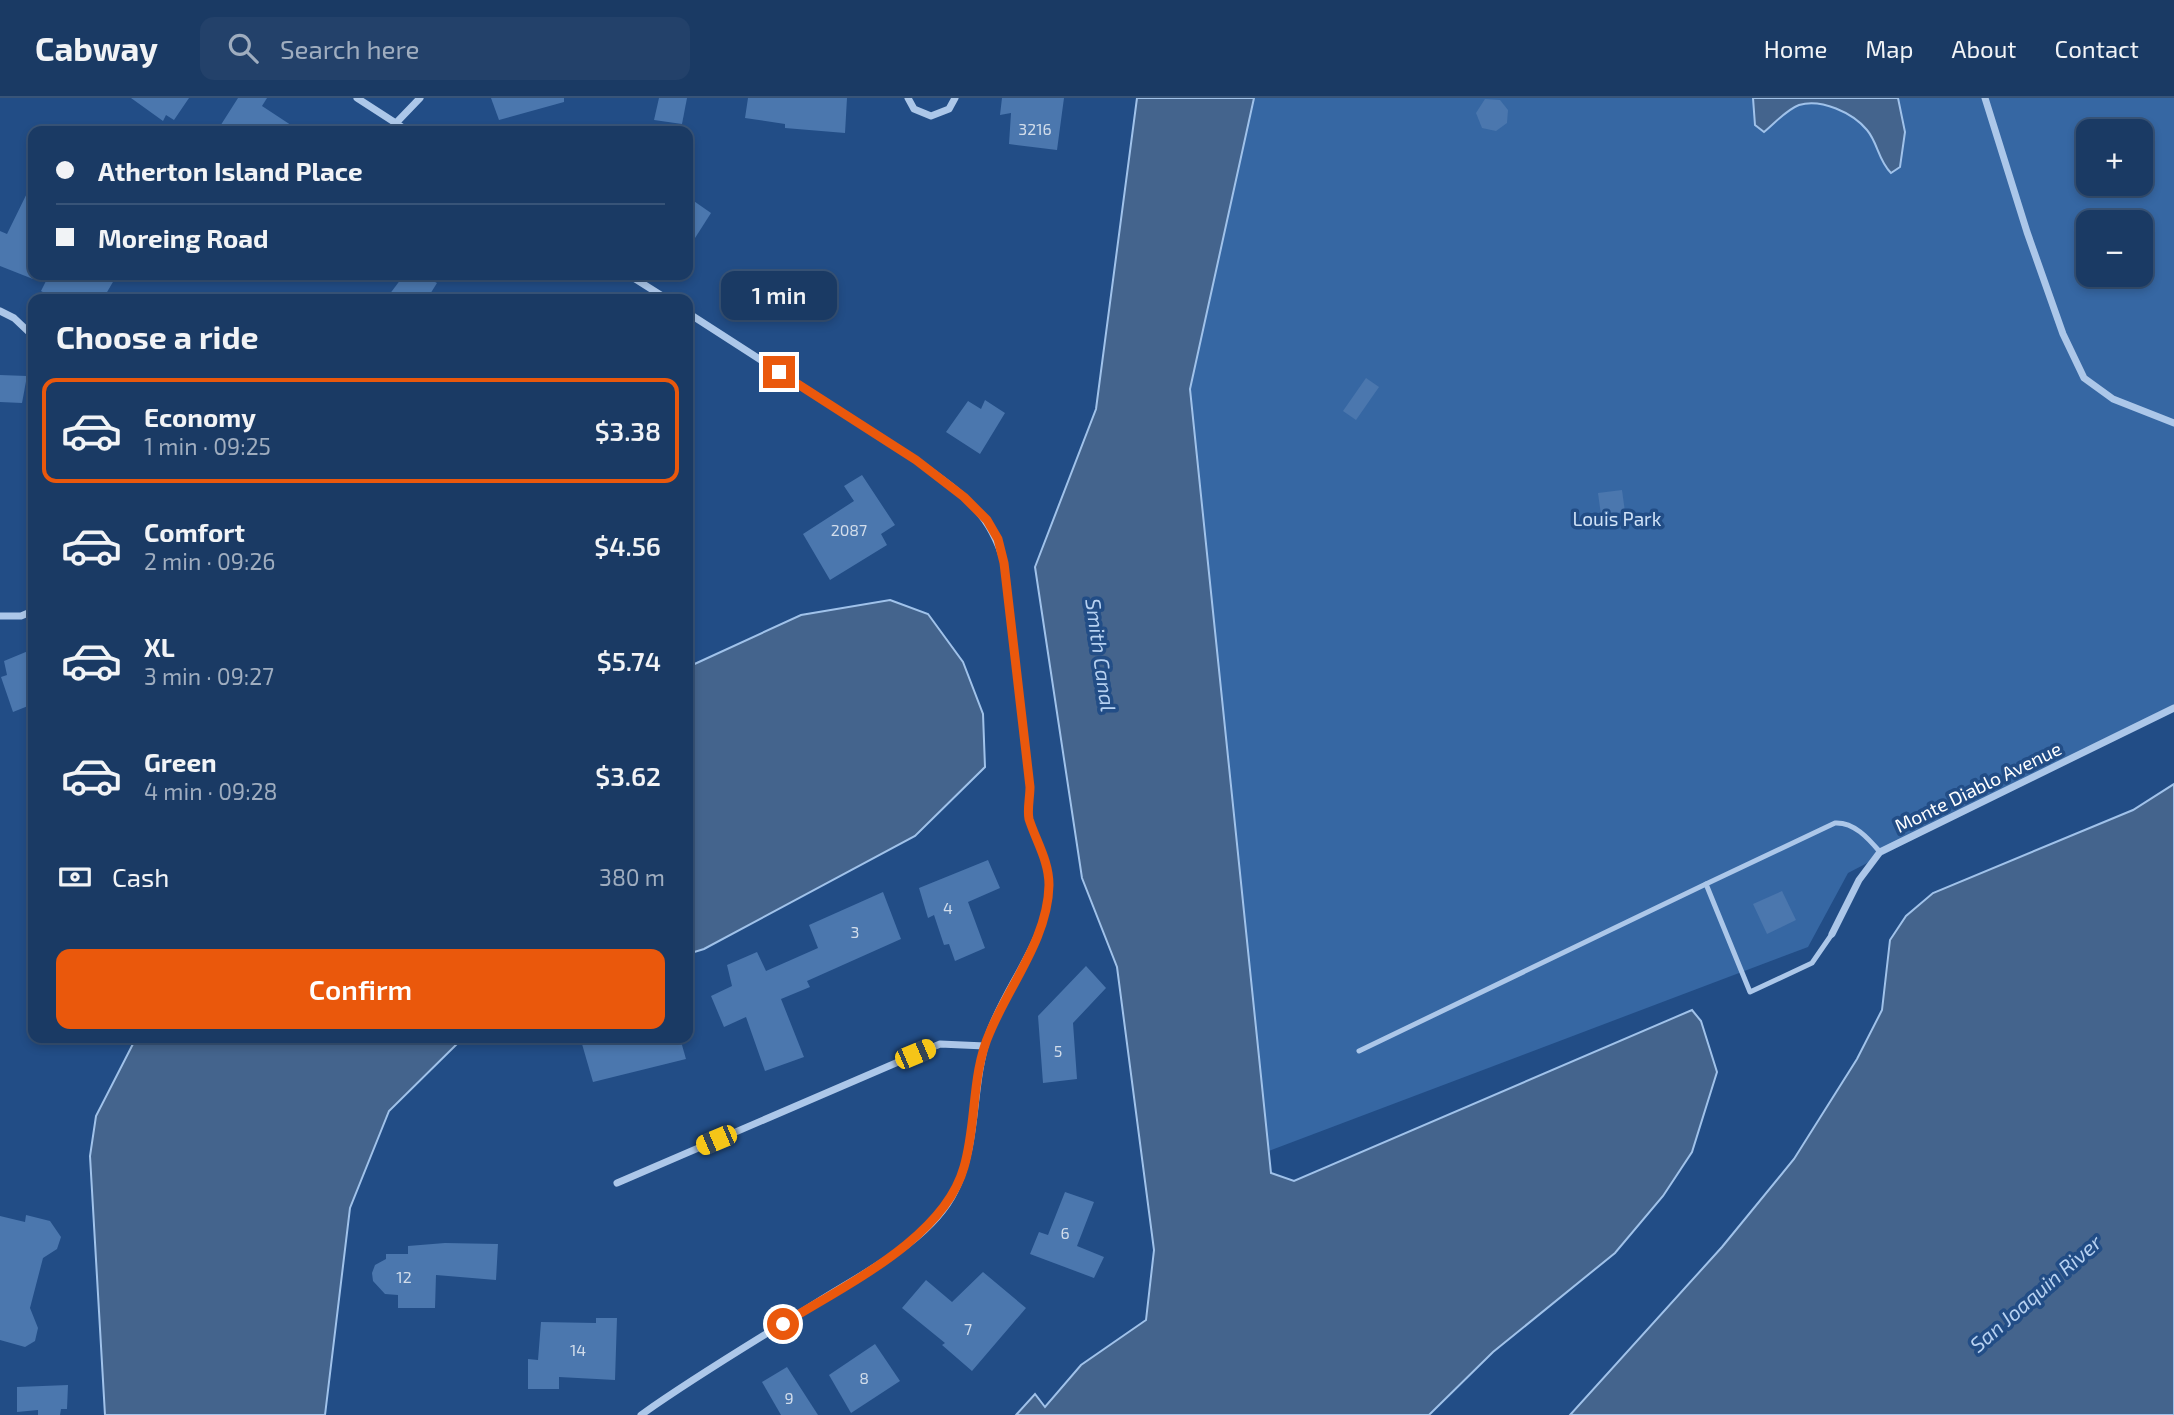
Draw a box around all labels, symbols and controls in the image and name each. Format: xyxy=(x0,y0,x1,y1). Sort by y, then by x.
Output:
search box xyxy=(200,17,690,80)
text: Cabway xyxy=(35,28,158,68)
icon: search xyxy=(224,29,262,67)
text: Search here xyxy=(280,33,420,64)
text: Home xyxy=(1764,34,1827,63)
text: Map xyxy=(1865,34,1913,63)
text: About xyxy=(1951,34,2017,63)
text: Contact xyxy=(2055,34,2139,63)
house number: 3216 xyxy=(1018,119,1052,138)
map controls xyxy=(2076,119,2153,287)
button: + xyxy=(2076,119,2153,196)
text: Atherton Island Place xyxy=(98,155,363,186)
button: − xyxy=(2076,210,2153,287)
text: Moreing Road xyxy=(98,222,269,253)
callout: 1 min xyxy=(721,271,837,320)
text: 1 min xyxy=(752,281,806,309)
text: Choose a ride xyxy=(56,317,259,355)
route end xyxy=(763,356,795,388)
icon: car xyxy=(60,399,123,462)
text: Economy xyxy=(144,401,256,432)
text: $3.38 xyxy=(595,415,661,446)
text: 1 min · 09:25 xyxy=(144,432,271,460)
park label: Louis Park xyxy=(1573,507,1662,530)
icon: car xyxy=(60,514,123,577)
text: Comfort xyxy=(144,516,245,547)
house number: 2087 xyxy=(831,520,867,539)
text: $4.56 xyxy=(594,530,661,561)
text: 2 min · 09:26 xyxy=(144,547,276,575)
water label: Smith Canal xyxy=(1081,597,1122,713)
icon: car xyxy=(60,629,123,692)
text: XL xyxy=(144,631,175,662)
text: $5.74 xyxy=(597,645,661,676)
text: 3 min · 09:27 xyxy=(144,662,274,690)
street label: Monte Diablo Avenue xyxy=(1891,736,2065,837)
icon: car xyxy=(60,744,123,807)
text: Green xyxy=(144,746,217,777)
text: $3.62 xyxy=(595,760,661,791)
text: 4 min · 09:28 xyxy=(144,777,278,805)
icon: cash xyxy=(56,858,94,896)
text: Cash xyxy=(112,861,169,892)
text: 380 m xyxy=(599,863,665,891)
house number: 4 xyxy=(943,898,953,917)
house number: 3 xyxy=(851,922,859,941)
button: Confirm xyxy=(56,949,665,1029)
car xyxy=(892,1036,939,1072)
house number: 5 xyxy=(1054,1041,1062,1060)
car xyxy=(693,1122,740,1158)
house number: 6 xyxy=(1060,1223,1070,1242)
water label: San Joaquin River xyxy=(1964,1229,2106,1357)
house number: 12 xyxy=(396,1267,412,1286)
route start xyxy=(767,1308,799,1340)
house number: 7 xyxy=(964,1319,972,1338)
house number: 14 xyxy=(570,1340,586,1359)
house number: 8 xyxy=(859,1368,869,1387)
house number: 9 xyxy=(784,1388,794,1407)

